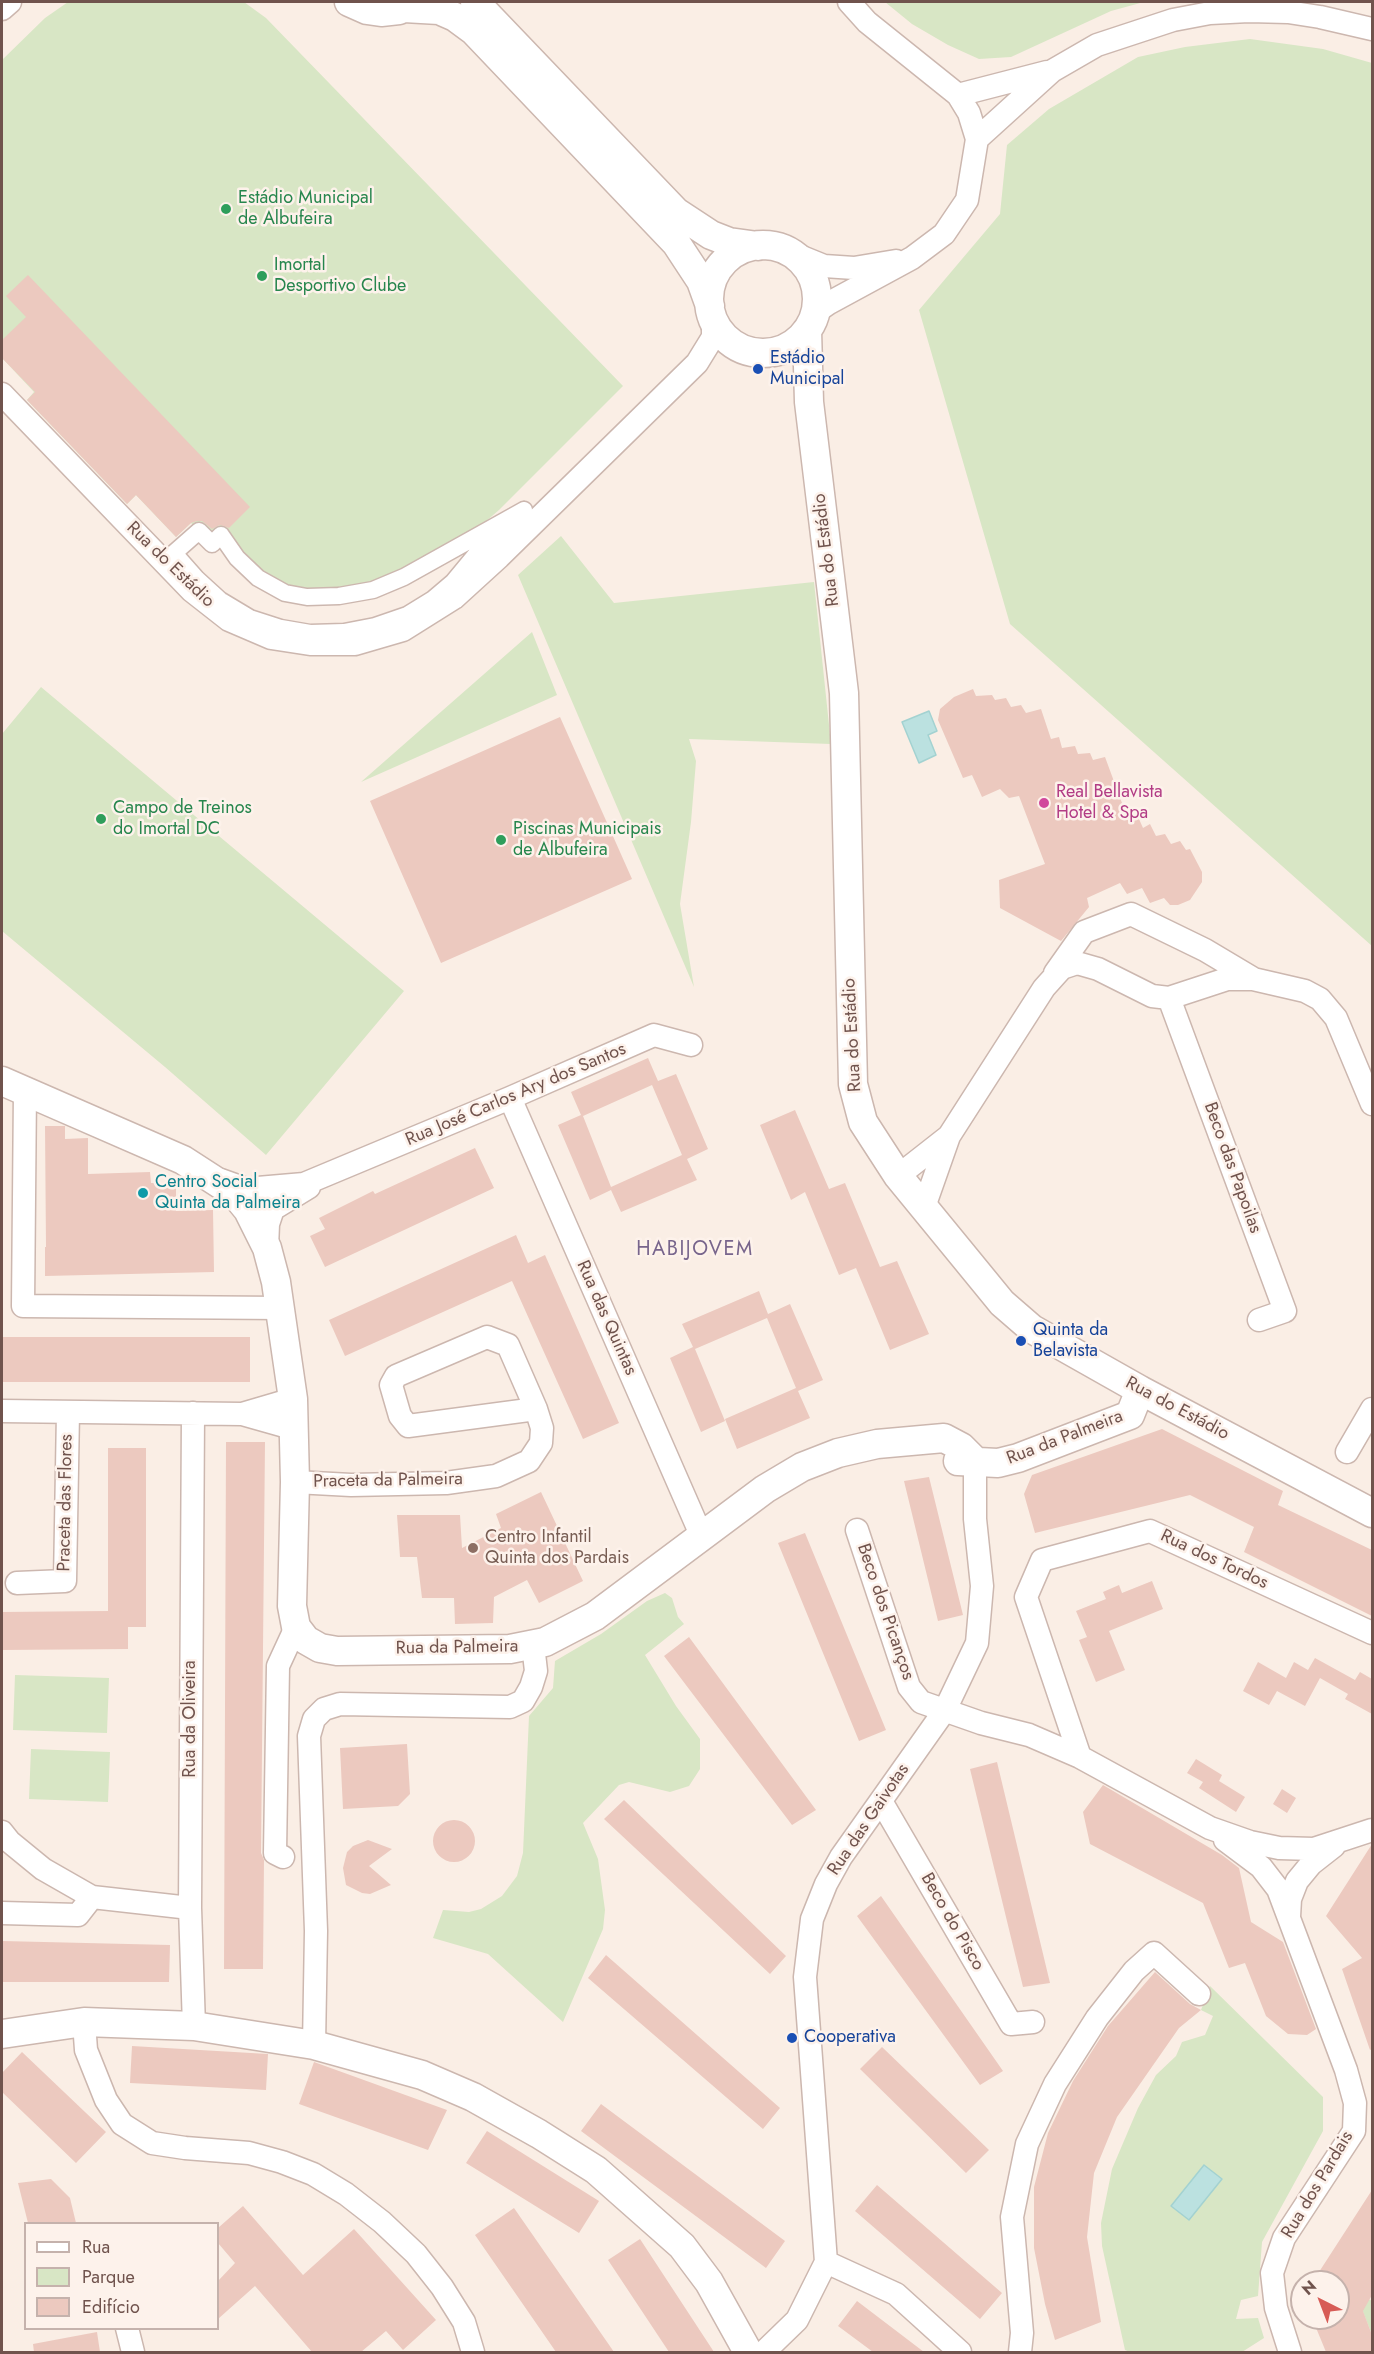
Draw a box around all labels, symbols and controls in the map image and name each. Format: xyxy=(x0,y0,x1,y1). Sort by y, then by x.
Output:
place label: Estádio Municipal de Albufeira xyxy=(238,188,373,230)
marker: Estádio Municipal de Albufeira xyxy=(219,202,233,216)
place label: Imortal Desportivo Clube xyxy=(274,255,406,298)
marker: Imortal Desportivo Clube xyxy=(255,269,269,283)
place label: Estádio Municipal xyxy=(770,348,845,391)
marker: Estádio Municipal xyxy=(751,362,765,376)
street label: Rua do Estádio xyxy=(809,492,845,608)
street label: Rua do Estádio xyxy=(121,518,219,612)
place label: Real Bellavista Hotel & Spa xyxy=(1056,782,1163,824)
marker: Real Bellavista Hotel & Spa xyxy=(1037,796,1051,810)
place label: Campo de Treinos do Imortal DC xyxy=(113,798,252,840)
marker: Campo de Treinos do Imortal DC xyxy=(94,812,108,826)
place label: Piscinas Municipais de Albufeira xyxy=(513,819,661,862)
marker: Piscinas Municipais de Albufeira xyxy=(494,833,508,847)
street label: Rua do Estádio xyxy=(839,977,867,1093)
street label: Rua José Carlos Ary dos Santos xyxy=(402,1039,630,1151)
street label: Beco das Papoilas xyxy=(1198,1100,1266,1236)
place label: Centro Social Quinta da Palmeira xyxy=(155,1172,300,1214)
marker: Centro Social Quinta da Palmeira xyxy=(136,1186,150,1200)
district label: HABIJOVEM xyxy=(636,1238,754,1262)
street label: Rua das Quintas xyxy=(571,1257,641,1379)
place label: Quinta da Belavista xyxy=(1033,1320,1108,1362)
marker: Quinta da Belavista xyxy=(1014,1334,1028,1348)
street label: Rua do Estádio xyxy=(1122,1373,1232,1445)
street label: Rua da Palmeira xyxy=(1004,1406,1126,1470)
street label: Praceta das Flores xyxy=(54,1434,78,1572)
street label: Praceta da Palmeira xyxy=(313,1469,463,1493)
street label: Rua dos Tordos xyxy=(1157,1526,1271,1594)
place label: Centro Infantil Quinta dos Pardais xyxy=(485,1527,629,1570)
marker: Centro Infantil Quinta dos Pardais xyxy=(466,1541,480,1555)
street label: Beco dos Picanços xyxy=(852,1541,918,1683)
street label: Rua da Palmeira xyxy=(395,1636,519,1660)
street label: Rua da Oliveira xyxy=(180,1660,202,1778)
street label: Rua das Gaivotas xyxy=(824,1760,914,1880)
street label: Beco do Pisco xyxy=(915,1869,989,1975)
place label: Cooperativa xyxy=(804,2027,896,2049)
marker: Cooperativa xyxy=(785,2031,799,2045)
street label: Rua dos Pardais xyxy=(1277,2127,1359,2243)
legend xyxy=(24,2222,219,2330)
text: Rua xyxy=(82,2234,110,2260)
text: Parque xyxy=(82,2264,135,2290)
north arrow xyxy=(1290,2270,1350,2330)
text: N xyxy=(1297,2275,1321,2301)
text: Edifício xyxy=(82,2294,140,2320)

